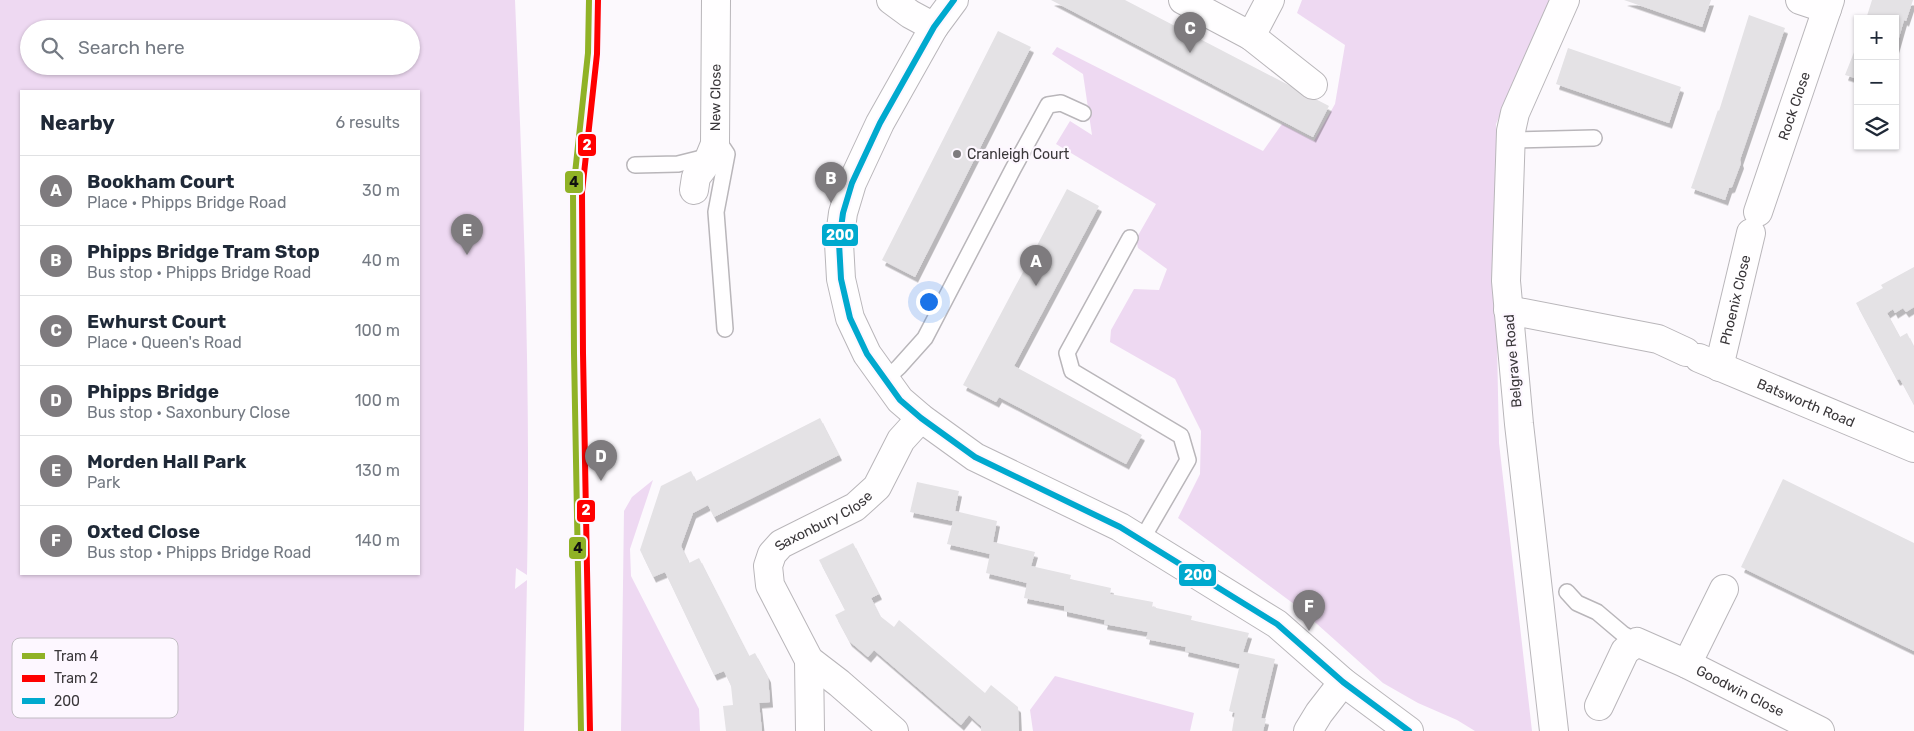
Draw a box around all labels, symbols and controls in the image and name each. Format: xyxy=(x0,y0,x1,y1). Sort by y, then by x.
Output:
pin: C xyxy=(1174,12,1206,53)
map controls xyxy=(1854,15,1899,150)
button: + xyxy=(1854,15,1899,60)
search box xyxy=(20,20,420,75)
icon: search xyxy=(38,34,66,62)
text: Search here xyxy=(78,36,185,59)
button: − xyxy=(1854,60,1899,105)
street label: New Close xyxy=(707,64,724,131)
street label: Rock Close xyxy=(1775,69,1814,142)
button: layers xyxy=(1854,105,1899,150)
text: Nearby xyxy=(40,110,115,135)
text: 6 results xyxy=(335,113,400,132)
line badge: 2 xyxy=(577,133,597,157)
text: 2 xyxy=(582,137,592,154)
place label: Cranleigh Court xyxy=(967,146,1070,163)
marker: Cranleigh Court xyxy=(951,148,963,160)
pin: B xyxy=(815,162,847,203)
text: Bookham Court xyxy=(87,170,234,193)
line badge: 4 xyxy=(564,170,584,194)
text: 4 xyxy=(569,174,579,191)
text: A xyxy=(50,181,62,200)
text: 30 m xyxy=(362,181,400,200)
text: Place · Phipps Bridge Road xyxy=(87,193,286,212)
pin: E xyxy=(451,214,483,255)
line badge: 200 xyxy=(821,223,859,247)
text: 200 xyxy=(826,227,854,244)
text: Phipps Bridge Tram Stop xyxy=(87,240,320,263)
pin: A xyxy=(1020,245,1052,286)
text: B xyxy=(50,251,62,270)
text: 40 m xyxy=(362,251,400,270)
street label: Phoenix Close xyxy=(1716,253,1754,347)
text: Bus stop · Phipps Bridge Road xyxy=(87,263,311,282)
your location xyxy=(916,289,942,315)
text: Ewhurst Court xyxy=(87,310,226,333)
street label: Belgrave Road xyxy=(1500,314,1526,408)
text: C xyxy=(50,321,62,340)
text: 100 m xyxy=(355,321,400,340)
text: Place · Queen's Road xyxy=(87,333,242,352)
street label: Batsworth Road xyxy=(1754,375,1858,431)
text: Phipps Bridge xyxy=(87,380,219,403)
text: D xyxy=(50,391,62,410)
text: 100 m xyxy=(355,391,400,410)
text: Bus stop · Saxonbury Close xyxy=(87,403,290,422)
pin: D xyxy=(585,440,617,481)
text: Morden Hall Park xyxy=(87,450,246,473)
text: E xyxy=(51,461,61,480)
text: 130 m xyxy=(355,461,400,480)
text: Park xyxy=(87,473,120,492)
street label: Saxonbury Close xyxy=(771,487,876,554)
line badge: 2 xyxy=(576,499,596,523)
text: 2 xyxy=(581,502,591,519)
text: Oxted Close xyxy=(87,520,200,543)
text: F xyxy=(51,531,61,550)
text: 140 m xyxy=(355,531,400,550)
line badge: 4 xyxy=(568,536,587,560)
text: 4 xyxy=(573,540,583,557)
text: Bus stop · Phipps Bridge Road xyxy=(87,543,311,562)
line badge: 200 xyxy=(1178,563,1217,587)
text: 200 xyxy=(1184,567,1212,584)
pin: F xyxy=(1293,590,1325,631)
legend xyxy=(12,638,178,718)
text: Tram 4 xyxy=(54,648,99,665)
street label: Goodwin Close xyxy=(1693,662,1787,720)
text: Tram 2 xyxy=(54,670,98,687)
text: 200 xyxy=(54,693,80,710)

